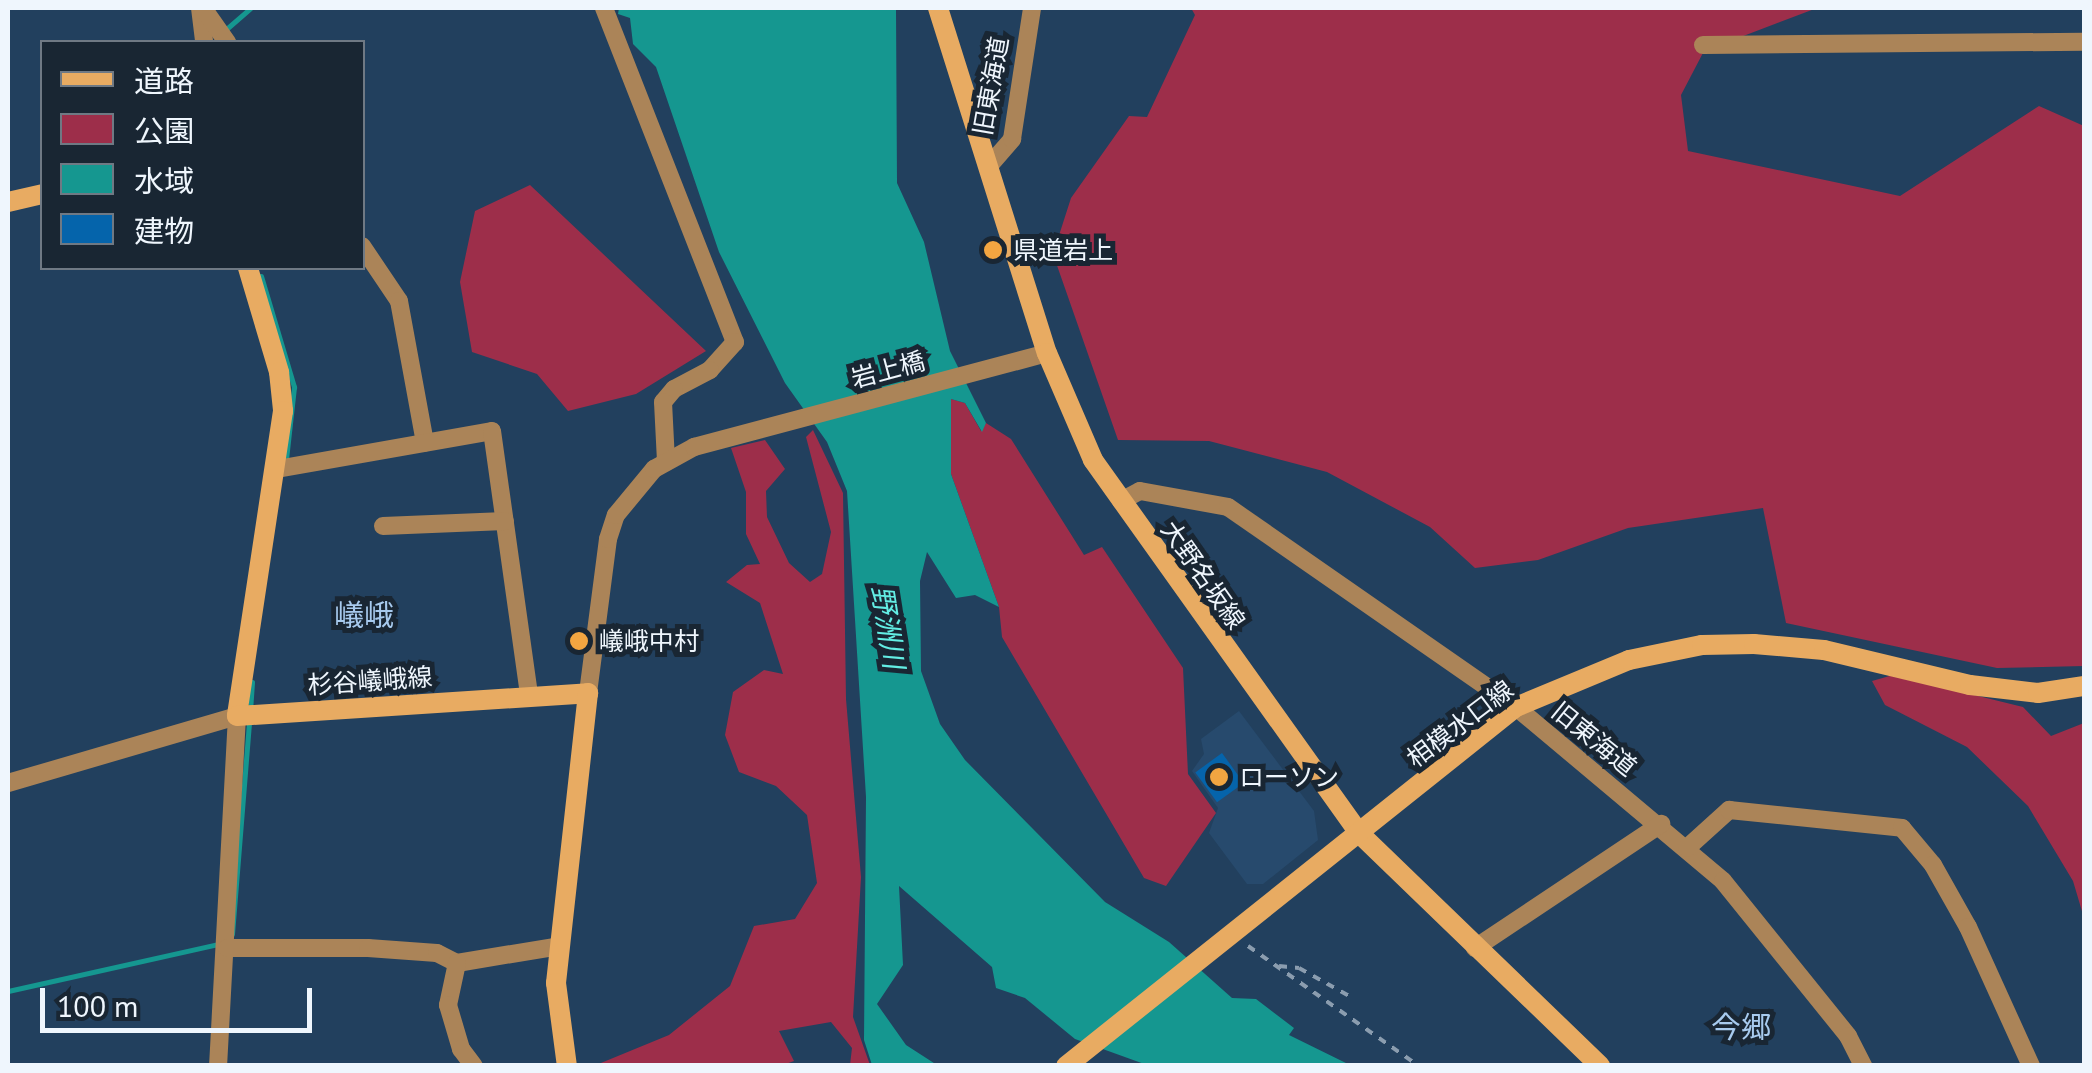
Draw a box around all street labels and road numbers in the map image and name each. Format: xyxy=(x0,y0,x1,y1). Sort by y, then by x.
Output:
street label: 旧東海道 xyxy=(968,34,1014,138)
street label: 岩上橋 xyxy=(848,346,928,394)
street label: 大野名坂線 xyxy=(1155,515,1251,635)
street label: 杉谷嶬峨線 xyxy=(307,662,433,700)
street label: 相模水口線 xyxy=(1401,674,1519,774)
street label: 旧東海道 xyxy=(1546,696,1642,782)

